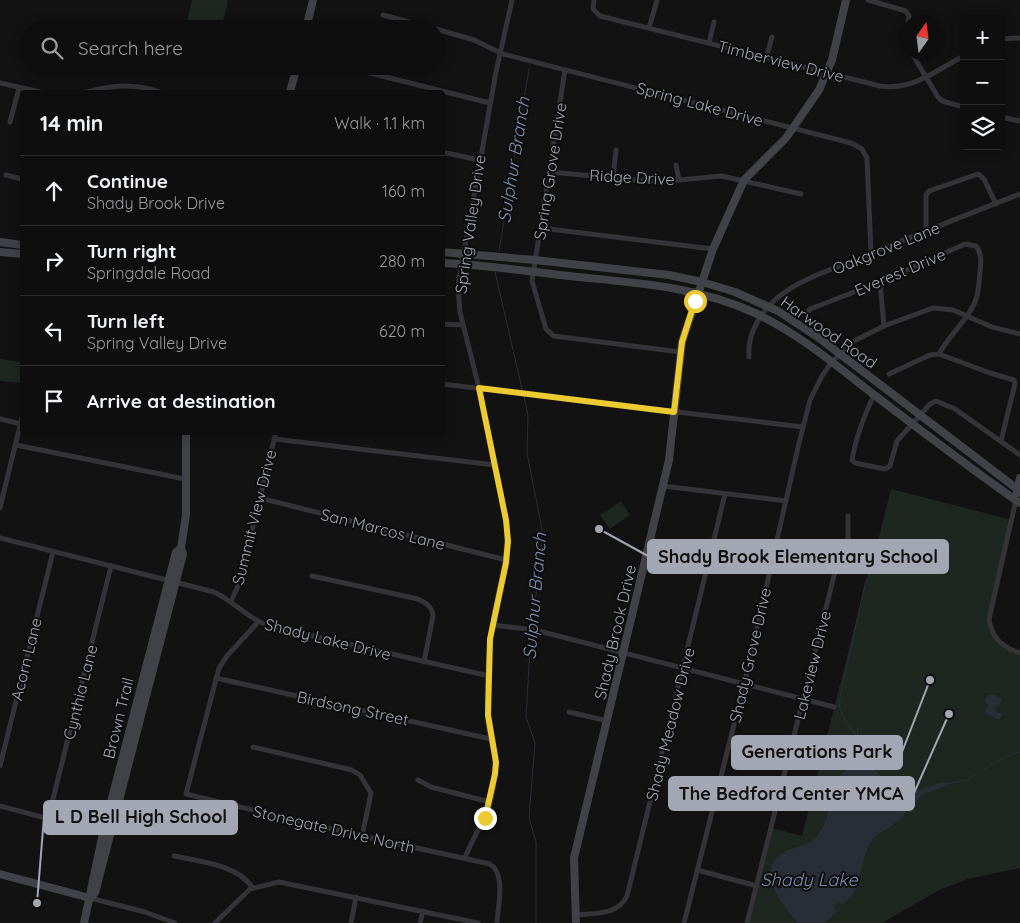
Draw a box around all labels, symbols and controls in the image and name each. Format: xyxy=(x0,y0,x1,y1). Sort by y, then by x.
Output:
north arrow xyxy=(900,15,945,60)
map controls xyxy=(960,15,1005,150)
button: + xyxy=(960,15,1005,60)
search box xyxy=(20,20,445,75)
icon: search xyxy=(38,34,66,62)
text: Search here xyxy=(78,36,183,60)
street label: Timberview Drive xyxy=(716,36,846,86)
button: − xyxy=(960,60,1005,105)
street label: Spring Lake Drive xyxy=(635,77,765,131)
water label: Sulphur Branch xyxy=(492,95,535,224)
street label: Spring Grove Drive xyxy=(529,101,571,241)
button: layers xyxy=(960,105,1005,150)
text: 14 min xyxy=(40,110,103,136)
text: Walk · 1.1 km xyxy=(334,113,425,133)
street label: Spring Valley Drive xyxy=(450,153,490,295)
street label: Ridge Drive xyxy=(589,165,675,189)
text: Continue xyxy=(87,169,168,193)
icon: ahead xyxy=(40,177,68,205)
text: 160 m xyxy=(382,181,425,201)
text: Shady Brook Drive xyxy=(87,193,225,213)
street label: Oakgrove Lane xyxy=(829,217,943,279)
text: Turn right xyxy=(87,239,176,263)
street label: Everest Drive xyxy=(851,244,949,300)
icon: right xyxy=(40,247,68,275)
text: 280 m xyxy=(379,251,425,271)
text: Springdale Road xyxy=(87,263,210,283)
route start xyxy=(684,290,707,313)
street label: Harwood Road xyxy=(777,291,881,373)
text: Turn left xyxy=(87,309,165,333)
icon: left xyxy=(40,317,68,345)
text: 620 m xyxy=(379,321,425,341)
text: Spring Valley Drive xyxy=(87,333,227,353)
icon: arrive xyxy=(40,387,68,415)
text: Arrive at destination xyxy=(87,389,276,413)
street label: Summit View Drive xyxy=(228,447,280,587)
street label: San Marcos Lane xyxy=(319,504,447,554)
water label: Sulphur Branch xyxy=(518,531,552,660)
callout: Shady Brook Elementary School xyxy=(648,540,948,573)
text: Shady Brook Elementary School xyxy=(658,545,938,568)
street label: Shady Brook Drive xyxy=(590,563,640,701)
street label: Shady Grove Drive xyxy=(725,586,775,724)
street label: Lakeview Drive xyxy=(789,609,835,721)
street label: Shady Lake Drive xyxy=(263,614,393,664)
street label: Acorn Lane xyxy=(6,616,46,702)
street label: Cynthia Lane xyxy=(59,642,101,742)
street label: Shady Meadow Drive xyxy=(641,645,699,803)
street label: Brown Trail xyxy=(98,675,138,761)
street label: Birdsong Street xyxy=(295,686,411,730)
callout: Generations Park xyxy=(732,736,902,769)
text: Generations Park xyxy=(742,740,892,763)
callout: The Bedford Center YMCA xyxy=(669,777,914,810)
text: The Bedford Center YMCA xyxy=(678,782,904,805)
callout: L D Bell High School xyxy=(44,801,237,834)
street label: Stonegate Drive North xyxy=(251,801,417,857)
text: L D Bell High School xyxy=(55,805,227,828)
route end xyxy=(474,807,497,830)
water label: Shady Lake xyxy=(760,868,858,891)

